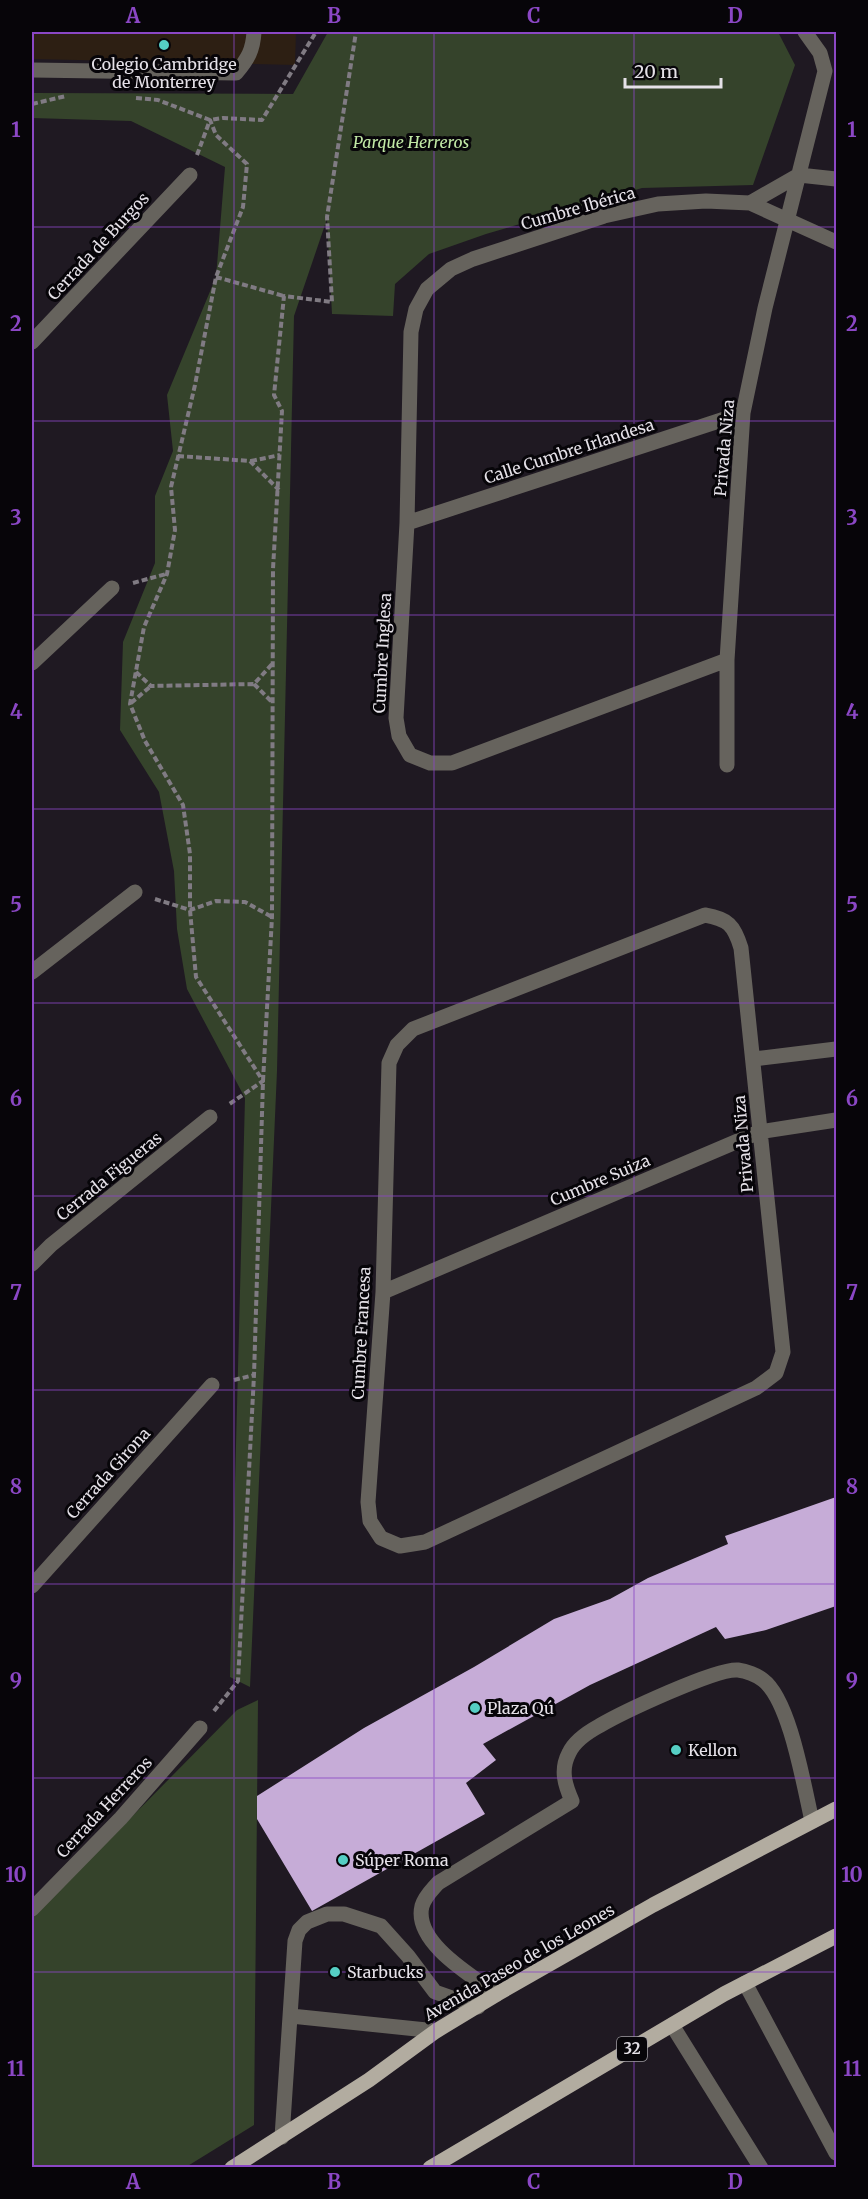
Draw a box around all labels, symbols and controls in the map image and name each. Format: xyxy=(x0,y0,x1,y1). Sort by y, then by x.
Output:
text: A xyxy=(125,3,141,28)
text: B xyxy=(327,3,341,28)
text: C xyxy=(527,3,541,28)
text: D xyxy=(727,3,743,28)
marker: Colegio Cambridge de Monterrey xyxy=(157,38,171,52)
scale bar xyxy=(625,51,721,89)
place label: Colegio Cambridge de Monterrey xyxy=(91,54,237,92)
text: 20 m xyxy=(634,60,678,83)
text: 1 xyxy=(11,117,21,142)
text: 1 xyxy=(847,117,857,142)
park label: Parque Herreros xyxy=(353,132,469,152)
street label: Cumbre Ibérica xyxy=(519,182,638,234)
street label: Cerrada de Burgos xyxy=(43,188,153,304)
text: 2 xyxy=(10,311,22,336)
text: 2 xyxy=(846,311,858,336)
street label: Privada Niza xyxy=(710,398,738,497)
street label: Calle Cumbre Irlandesa xyxy=(482,414,657,488)
text: 3 xyxy=(10,505,22,530)
text: 3 xyxy=(846,505,858,530)
street label: Cumbre Inglesa xyxy=(369,592,395,714)
text: 4 xyxy=(10,699,23,724)
text: 4 xyxy=(846,699,859,724)
text: 5 xyxy=(10,892,22,917)
text: 5 xyxy=(846,892,858,917)
text: 6 xyxy=(10,1086,22,1111)
text: 6 xyxy=(846,1086,858,1111)
street label: Privada Niza xyxy=(729,1094,757,1193)
street label: Cerrada Figueras xyxy=(52,1127,166,1225)
street label: Cumbre Suiza xyxy=(547,1150,653,1210)
street label: Cumbre Francesa xyxy=(348,1266,374,1400)
text: 7 xyxy=(10,1280,22,1305)
text: 7 xyxy=(846,1280,858,1305)
street label: Cerrada Girona xyxy=(62,1423,154,1523)
text: 8 xyxy=(10,1474,22,1499)
text: 8 xyxy=(846,1474,858,1499)
text: 9 xyxy=(10,1668,22,1693)
text: 9 xyxy=(846,1668,858,1693)
place label: Plaza Qú xyxy=(487,1698,554,1718)
marker: Plaza Qú xyxy=(468,1701,482,1715)
place label: Kellon xyxy=(688,1740,738,1760)
marker: Kellon xyxy=(669,1743,683,1757)
street label: Cerrada Herreros xyxy=(52,1752,156,1862)
place label: Súper Roma xyxy=(355,1850,449,1870)
marker: Súper Roma xyxy=(336,1853,350,1867)
text: 10 xyxy=(5,1862,27,1887)
text: 10 xyxy=(841,1862,863,1887)
street label: Avenida Paseo de los Leones xyxy=(419,1899,618,2025)
place label: Starbucks xyxy=(347,1962,424,1982)
marker: Starbucks xyxy=(328,1965,342,1979)
road number: 32 xyxy=(617,2037,647,2061)
text: 11 xyxy=(7,2056,25,2081)
text: 11 xyxy=(843,2056,861,2081)
text: A xyxy=(125,2169,141,2194)
text: B xyxy=(327,2169,341,2194)
text: C xyxy=(527,2169,541,2194)
text: D xyxy=(727,2169,743,2194)

